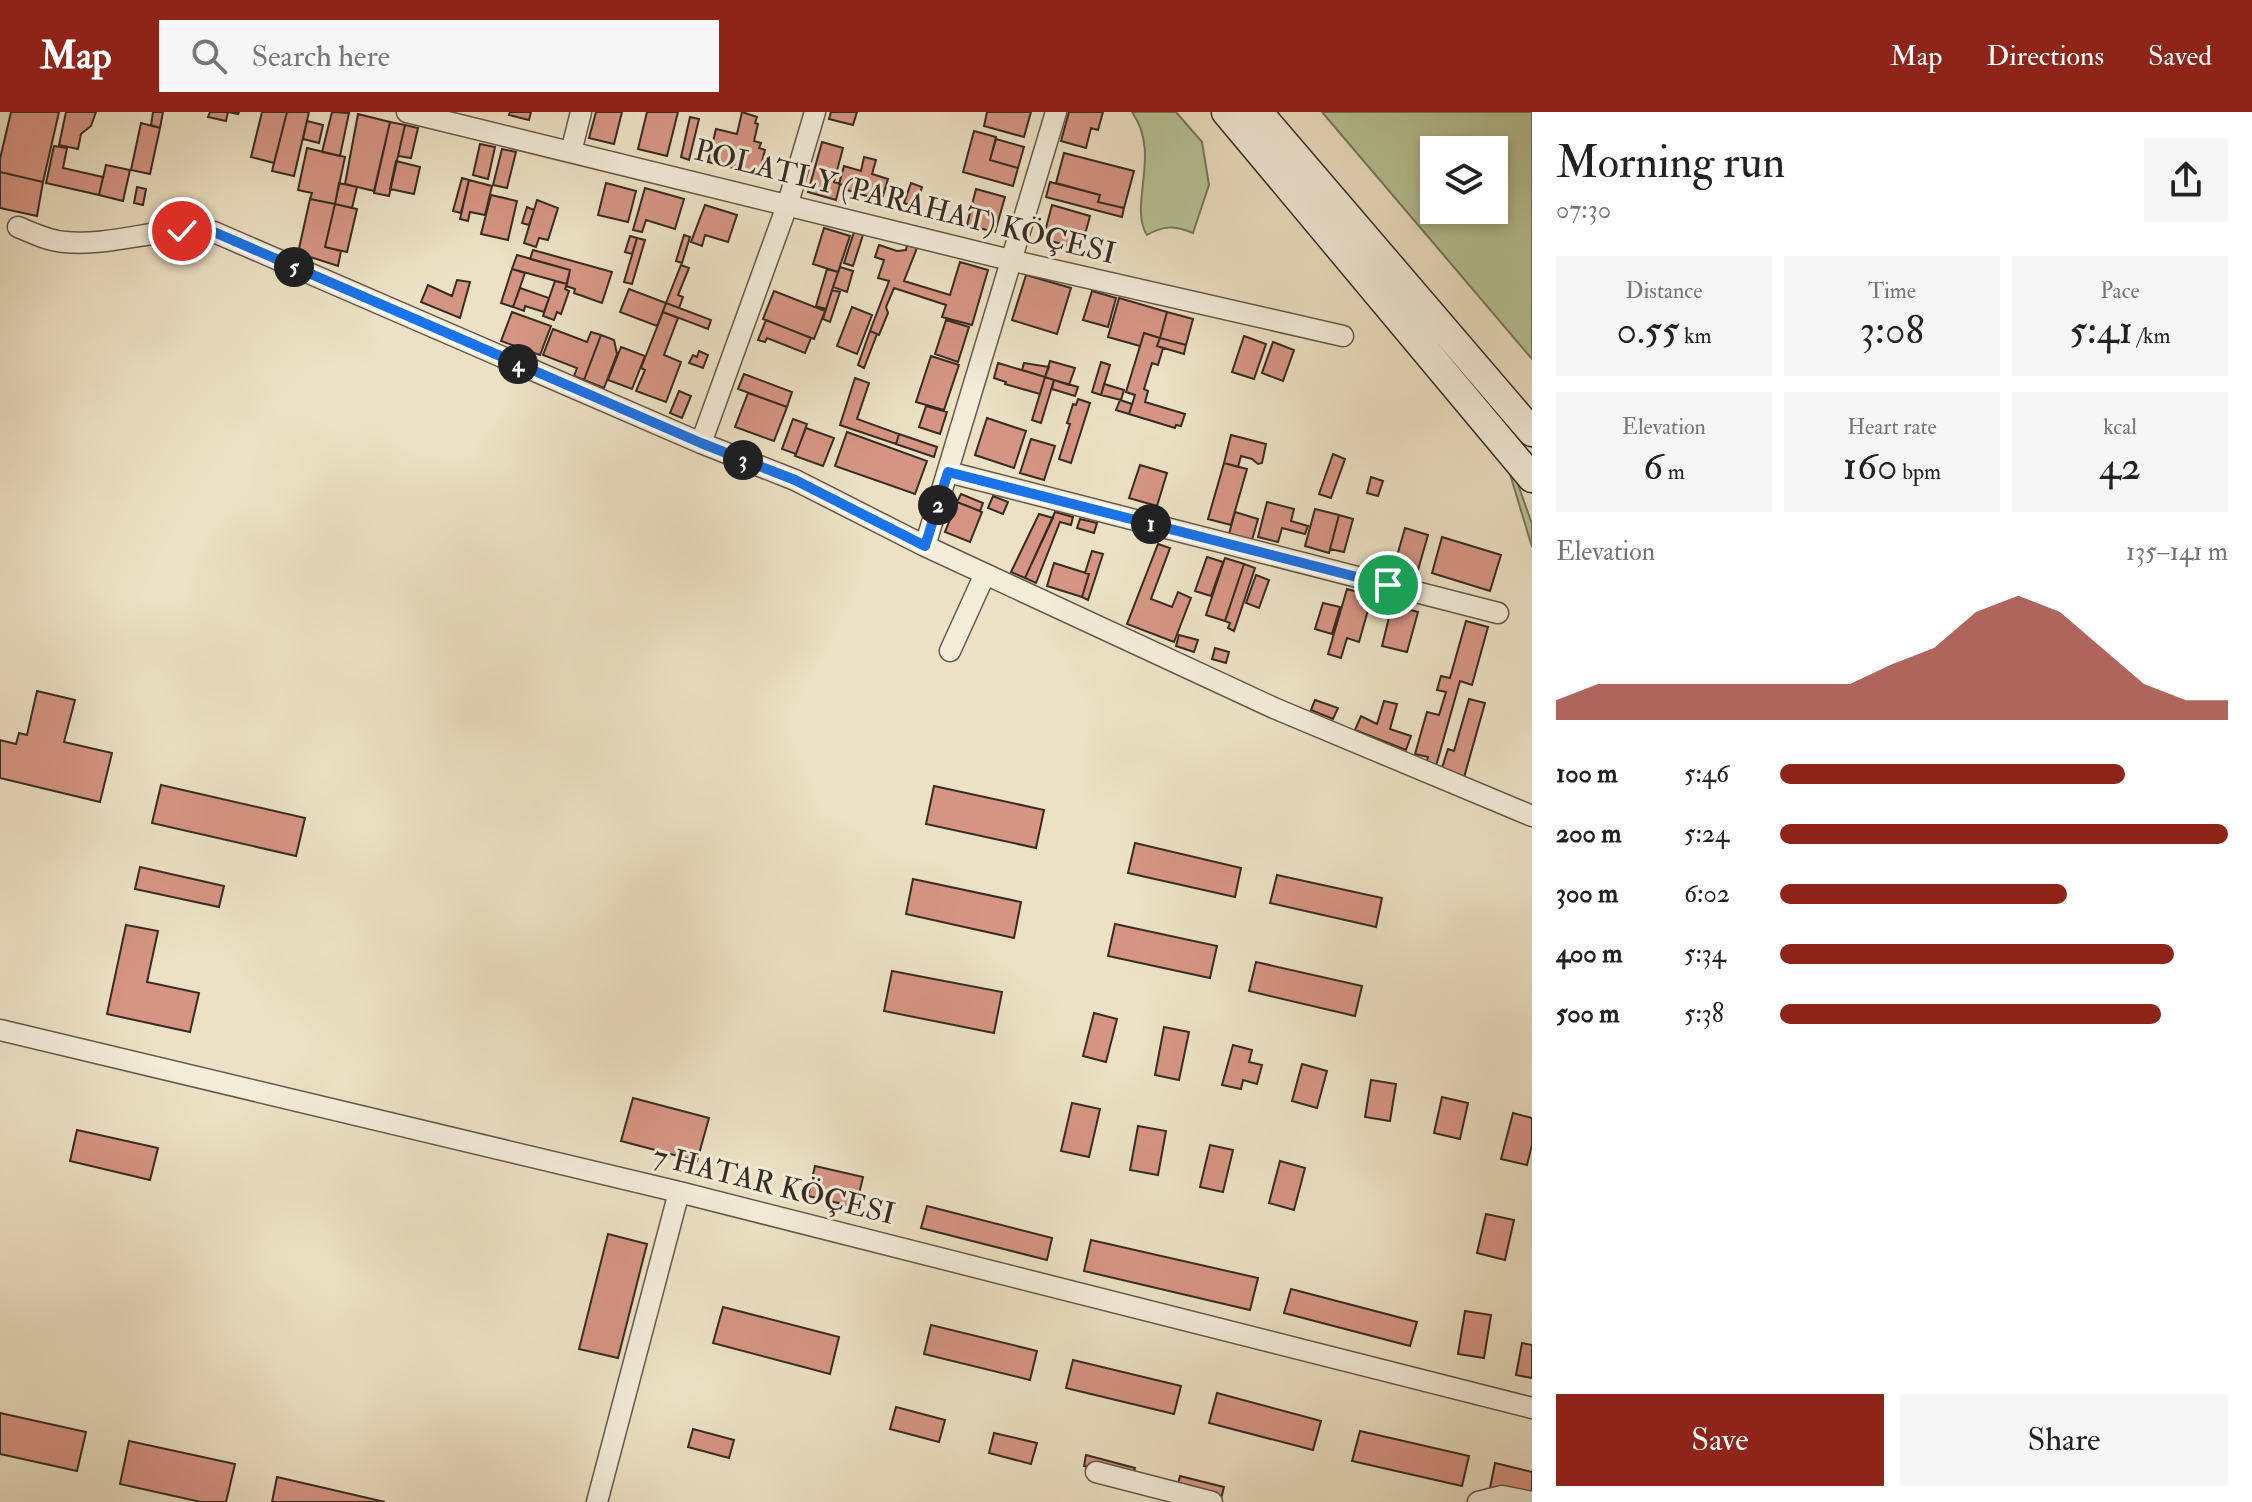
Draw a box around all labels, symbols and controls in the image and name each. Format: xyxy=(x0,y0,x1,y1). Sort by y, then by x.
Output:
search box xyxy=(159,20,719,92)
text: Map xyxy=(40,32,111,80)
icon: search xyxy=(187,34,231,78)
text: Search here xyxy=(251,38,390,75)
text: Map xyxy=(1890,39,1943,74)
text: Directions xyxy=(1987,39,2104,74)
text: Saved xyxy=(2148,39,2212,74)
street label: POLATLY (PARAHAT) KÖÇESI xyxy=(691,132,1119,272)
map controls xyxy=(1420,136,1508,224)
button: layers xyxy=(1420,136,1508,224)
text: Morning run xyxy=(1556,136,1785,191)
button: share xyxy=(2144,138,2228,222)
text: 07:30 xyxy=(1556,194,1611,226)
pin xyxy=(148,197,216,265)
icon: check xyxy=(160,209,204,253)
pin: 5 xyxy=(274,247,314,287)
text: 5 xyxy=(289,253,299,281)
text: Distance xyxy=(1626,277,1702,305)
text: Time xyxy=(1868,277,1916,305)
text: Pace xyxy=(2100,277,2140,305)
text: 0.55 xyxy=(1617,305,1679,356)
text: 3:08 xyxy=(1860,305,1924,356)
text: 5:41 xyxy=(2069,305,2133,356)
text: km xyxy=(1679,322,1711,350)
text: /km xyxy=(2133,322,2171,350)
pin: 4 xyxy=(498,344,538,384)
text: 4 xyxy=(512,350,524,378)
text: Elevation xyxy=(1622,413,1706,441)
text: Heart rate xyxy=(1847,413,1937,441)
text: kcal xyxy=(2103,413,2137,441)
pin: 3 xyxy=(723,440,763,480)
text: 6 xyxy=(1643,441,1663,492)
text: 160 xyxy=(1843,441,1898,492)
text: 42 xyxy=(2099,441,2141,492)
text: 3 xyxy=(739,446,747,474)
text: m xyxy=(1663,458,1685,486)
text: bpm xyxy=(1898,458,1941,486)
pin: 2 xyxy=(918,485,958,525)
text: 2 xyxy=(932,491,944,519)
pin: 1 xyxy=(1131,504,1171,544)
text: 1 xyxy=(1147,510,1155,538)
text: Elevation xyxy=(1556,536,1655,568)
text: 135–141 m xyxy=(2126,536,2228,568)
pin xyxy=(1354,551,1422,619)
icon: arrive xyxy=(1366,563,1410,607)
text: 100 m xyxy=(1556,758,1617,790)
text: 5:46 xyxy=(1684,758,1729,790)
text: 200 m xyxy=(1556,818,1621,850)
text: 5:24 xyxy=(1684,818,1729,850)
text: 300 m xyxy=(1556,878,1618,910)
text: 6:02 xyxy=(1684,878,1730,910)
text: 400 m xyxy=(1556,938,1622,970)
text: 5:34 xyxy=(1684,938,1726,970)
text: 500 m xyxy=(1556,998,1620,1030)
text: 5:38 xyxy=(1684,998,1724,1030)
street label: 7 HATAR KÖÇESI xyxy=(649,1137,899,1233)
button: Save xyxy=(1556,1394,1884,1486)
button: Share xyxy=(1900,1394,2228,1486)

